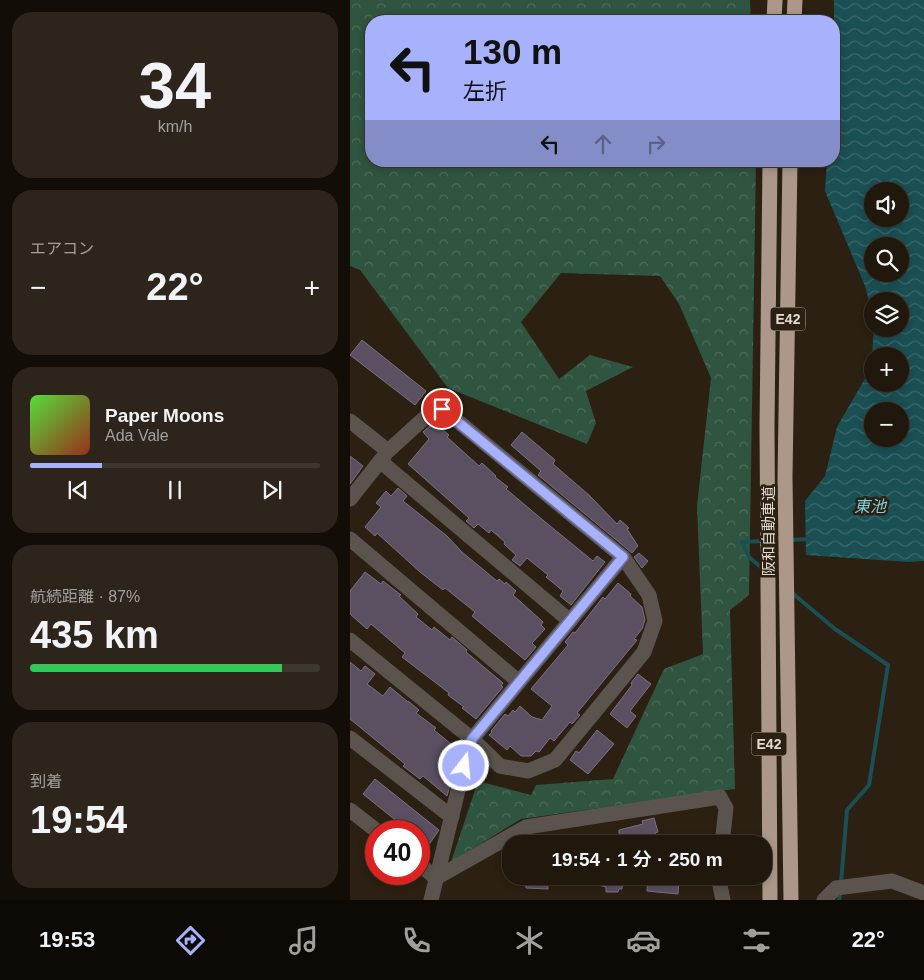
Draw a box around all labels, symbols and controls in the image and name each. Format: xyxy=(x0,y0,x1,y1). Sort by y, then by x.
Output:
text: 130 m xyxy=(463,32,562,71)
icon: left xyxy=(380,35,445,100)
text: 34 xyxy=(139,49,211,122)
text: 左折 xyxy=(463,79,507,104)
text: km/h xyxy=(158,118,192,135)
icon: left xyxy=(536,130,564,158)
icon: ahead xyxy=(589,130,617,158)
icon: right xyxy=(642,130,670,158)
map controls xyxy=(864,182,909,447)
button: sound xyxy=(864,182,909,227)
button: search xyxy=(864,237,909,282)
text: エアコン xyxy=(30,240,94,257)
text: 22° xyxy=(146,266,204,308)
text: − xyxy=(30,272,46,303)
text: + xyxy=(304,272,320,303)
button: layers xyxy=(864,292,909,337)
road number: E42 xyxy=(770,308,806,330)
button: + xyxy=(864,347,909,392)
pin xyxy=(421,388,463,430)
icon: arrive xyxy=(428,395,456,423)
button: − xyxy=(864,402,909,447)
text: Paper Moons xyxy=(105,405,224,426)
text: Ada Vale xyxy=(105,427,169,444)
icon: previous xyxy=(64,476,92,504)
icon: pause xyxy=(161,476,189,504)
icon: next xyxy=(258,476,286,504)
street label: 阪和自動車道 xyxy=(760,486,777,576)
water label: 東池 xyxy=(854,498,888,515)
text: 航続距離 · 87% xyxy=(30,588,140,605)
text: 435 km xyxy=(30,614,159,656)
road number: E42 xyxy=(752,732,786,756)
position arrow xyxy=(437,739,489,791)
text: 到着 xyxy=(30,773,62,790)
text: 19:54 xyxy=(30,799,127,841)
speed limit sign: 40 xyxy=(365,820,430,885)
text: 19:54 · 1 分 · 250 m xyxy=(551,849,723,870)
icon: directions xyxy=(173,923,208,958)
icon: music xyxy=(286,923,321,958)
icon: phone xyxy=(399,923,434,958)
icon: climate xyxy=(512,923,547,958)
icon: car xyxy=(626,923,661,958)
icon: filters xyxy=(739,923,774,958)
text: 19:53 xyxy=(39,927,95,952)
text: 22° xyxy=(852,927,885,952)

